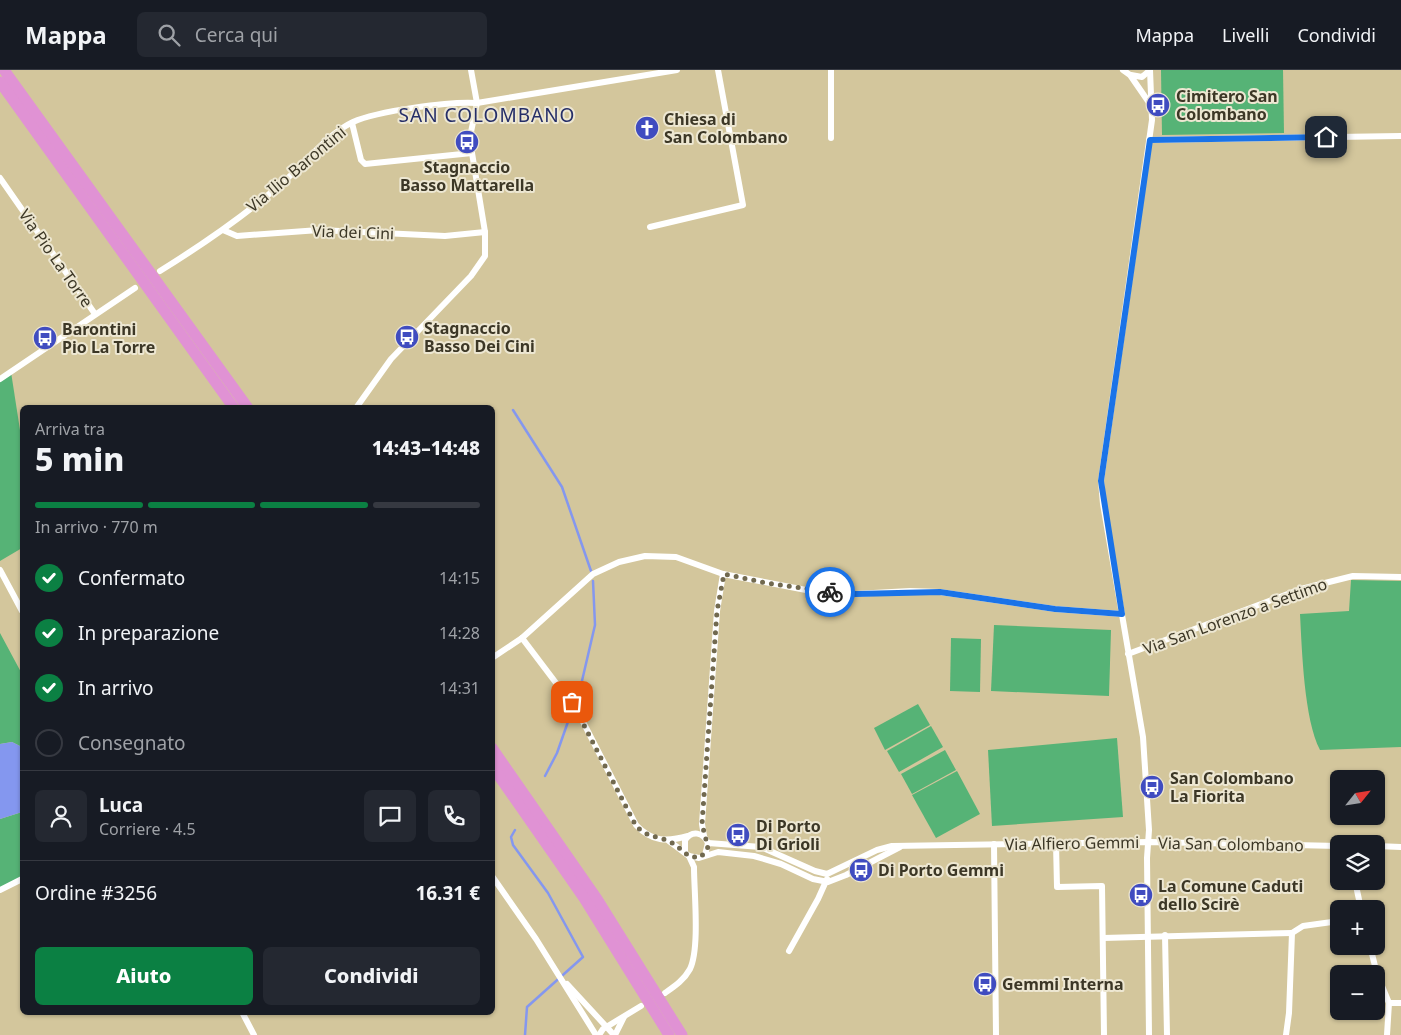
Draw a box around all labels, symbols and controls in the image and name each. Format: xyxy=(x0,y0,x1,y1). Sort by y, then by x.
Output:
search box xyxy=(137,12,487,57)
text: Mappa xyxy=(25,18,107,51)
icon: search xyxy=(155,21,183,49)
text: Cerca qui xyxy=(195,22,278,48)
text: Mappa xyxy=(1135,23,1194,47)
text: Livelli xyxy=(1222,23,1269,47)
text: Condividi xyxy=(1297,23,1376,47)
place label: Cimitero San Colombano xyxy=(1176,85,1278,125)
bus stop icon: Cimitero San Colombano xyxy=(1145,92,1171,118)
district label: SAN COLOMBANO xyxy=(399,102,575,128)
place label: Chiesa di San Colombano xyxy=(664,108,788,148)
church icon: Chiesa di San Colombano xyxy=(634,115,660,141)
pin xyxy=(1305,116,1347,158)
street label: Via Ilio Barontini xyxy=(242,121,350,217)
icon: home xyxy=(1312,123,1340,151)
bus stop icon: Stagnaccio Basso Mattarella xyxy=(454,129,480,155)
place label: Stagnaccio Basso Mattarella xyxy=(400,156,534,196)
street label: Via Pio La Torre xyxy=(14,204,98,312)
street label: Via dei Cini xyxy=(312,220,394,244)
place label: Stagnaccio Basso Dei Cini xyxy=(424,317,535,357)
place label: Barontini Pio La Torre xyxy=(62,318,155,358)
bus stop icon: Stagnaccio Basso Dei Cini xyxy=(394,324,420,350)
bus stop icon: Barontini Pio La Torre xyxy=(32,325,58,351)
text: Arriva tra xyxy=(35,418,105,440)
text: 14:43–14:48 xyxy=(372,435,480,461)
text: 5 min xyxy=(35,437,124,480)
text: In arrivo · 770 m xyxy=(35,516,158,538)
icon: check xyxy=(35,564,63,592)
text: Confermato xyxy=(78,565,185,591)
text: 14:15 xyxy=(439,567,480,589)
courier xyxy=(805,567,855,617)
street label: Via San Lorenzo a Settimo xyxy=(1140,572,1330,660)
icon: bike xyxy=(816,578,844,606)
icon: check xyxy=(35,619,63,647)
text: In preparazione xyxy=(78,620,219,646)
text: 14:28 xyxy=(439,622,480,644)
icon: check xyxy=(35,674,63,702)
text: In arrivo xyxy=(78,675,154,701)
text: 14:31 xyxy=(439,677,480,699)
pin xyxy=(551,681,593,723)
icon: bag xyxy=(558,688,586,716)
text: Consegnato xyxy=(78,730,186,756)
place label: San Colombano La Fiorita xyxy=(1170,767,1294,807)
north arrow xyxy=(1330,770,1385,825)
map controls xyxy=(1330,770,1385,1020)
bus stop icon: San Colombano La Fiorita xyxy=(1139,774,1165,800)
button: person xyxy=(35,790,87,842)
button: chat xyxy=(364,790,416,842)
button: phone xyxy=(428,790,480,842)
text: Luca xyxy=(99,792,143,818)
place label: Di Porto Di Grioli xyxy=(756,815,821,855)
text: Corriere · 4.5 xyxy=(99,818,196,840)
bus stop icon: Di Porto Di Grioli xyxy=(725,822,751,848)
street label: Via Alfiero Gemmi xyxy=(1004,831,1140,855)
street label: Via San Colombano xyxy=(1158,832,1304,856)
button: layers xyxy=(1330,835,1385,890)
bus stop icon: Di Porto Gemmi xyxy=(848,857,874,883)
place label: Di Porto Gemmi xyxy=(878,859,1004,881)
place label: La Comune Caduti dello Scirè xyxy=(1158,875,1303,915)
text: Ordine #3256 xyxy=(35,880,157,906)
text: 16.31 € xyxy=(415,880,480,906)
bus stop icon: La Comune Caduti dello Scirè xyxy=(1128,882,1154,908)
button: + xyxy=(1330,900,1385,955)
button: Aiuto xyxy=(35,947,253,1005)
button: Condividi xyxy=(263,947,480,1005)
button: − xyxy=(1330,965,1385,1020)
bus stop icon: Gemmi Interna xyxy=(972,971,998,997)
place label: Gemmi Interna xyxy=(1002,973,1124,995)

